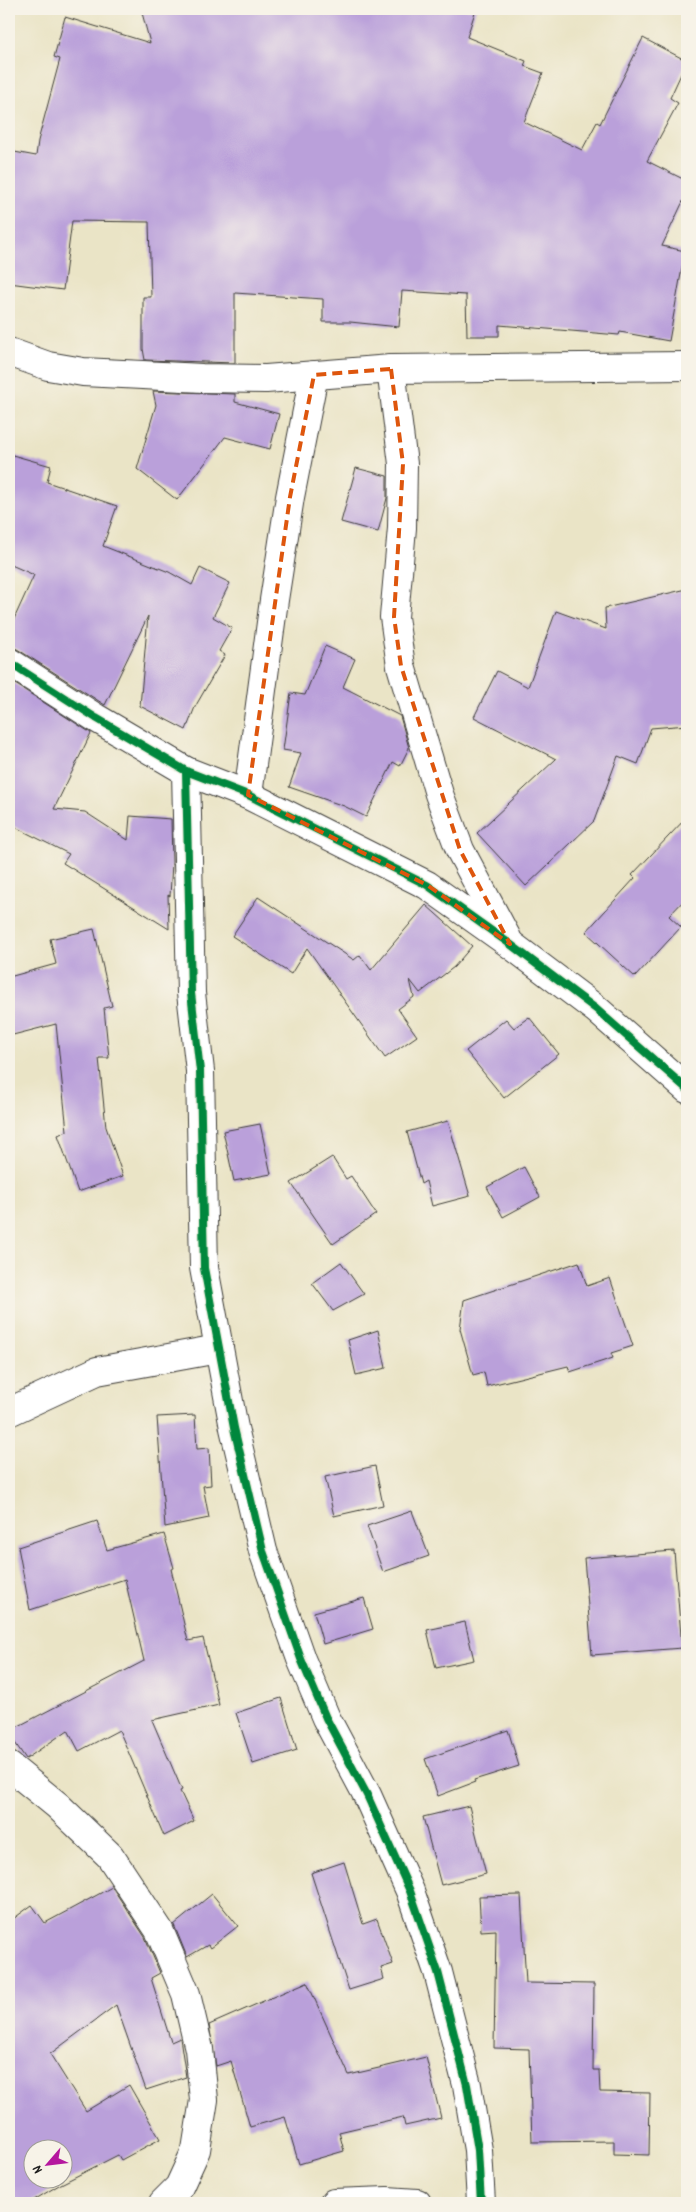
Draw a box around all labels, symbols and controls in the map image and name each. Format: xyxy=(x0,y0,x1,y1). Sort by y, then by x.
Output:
north arrow xyxy=(22,2140,72,2190)
text: N xyxy=(28,2161,49,2177)

